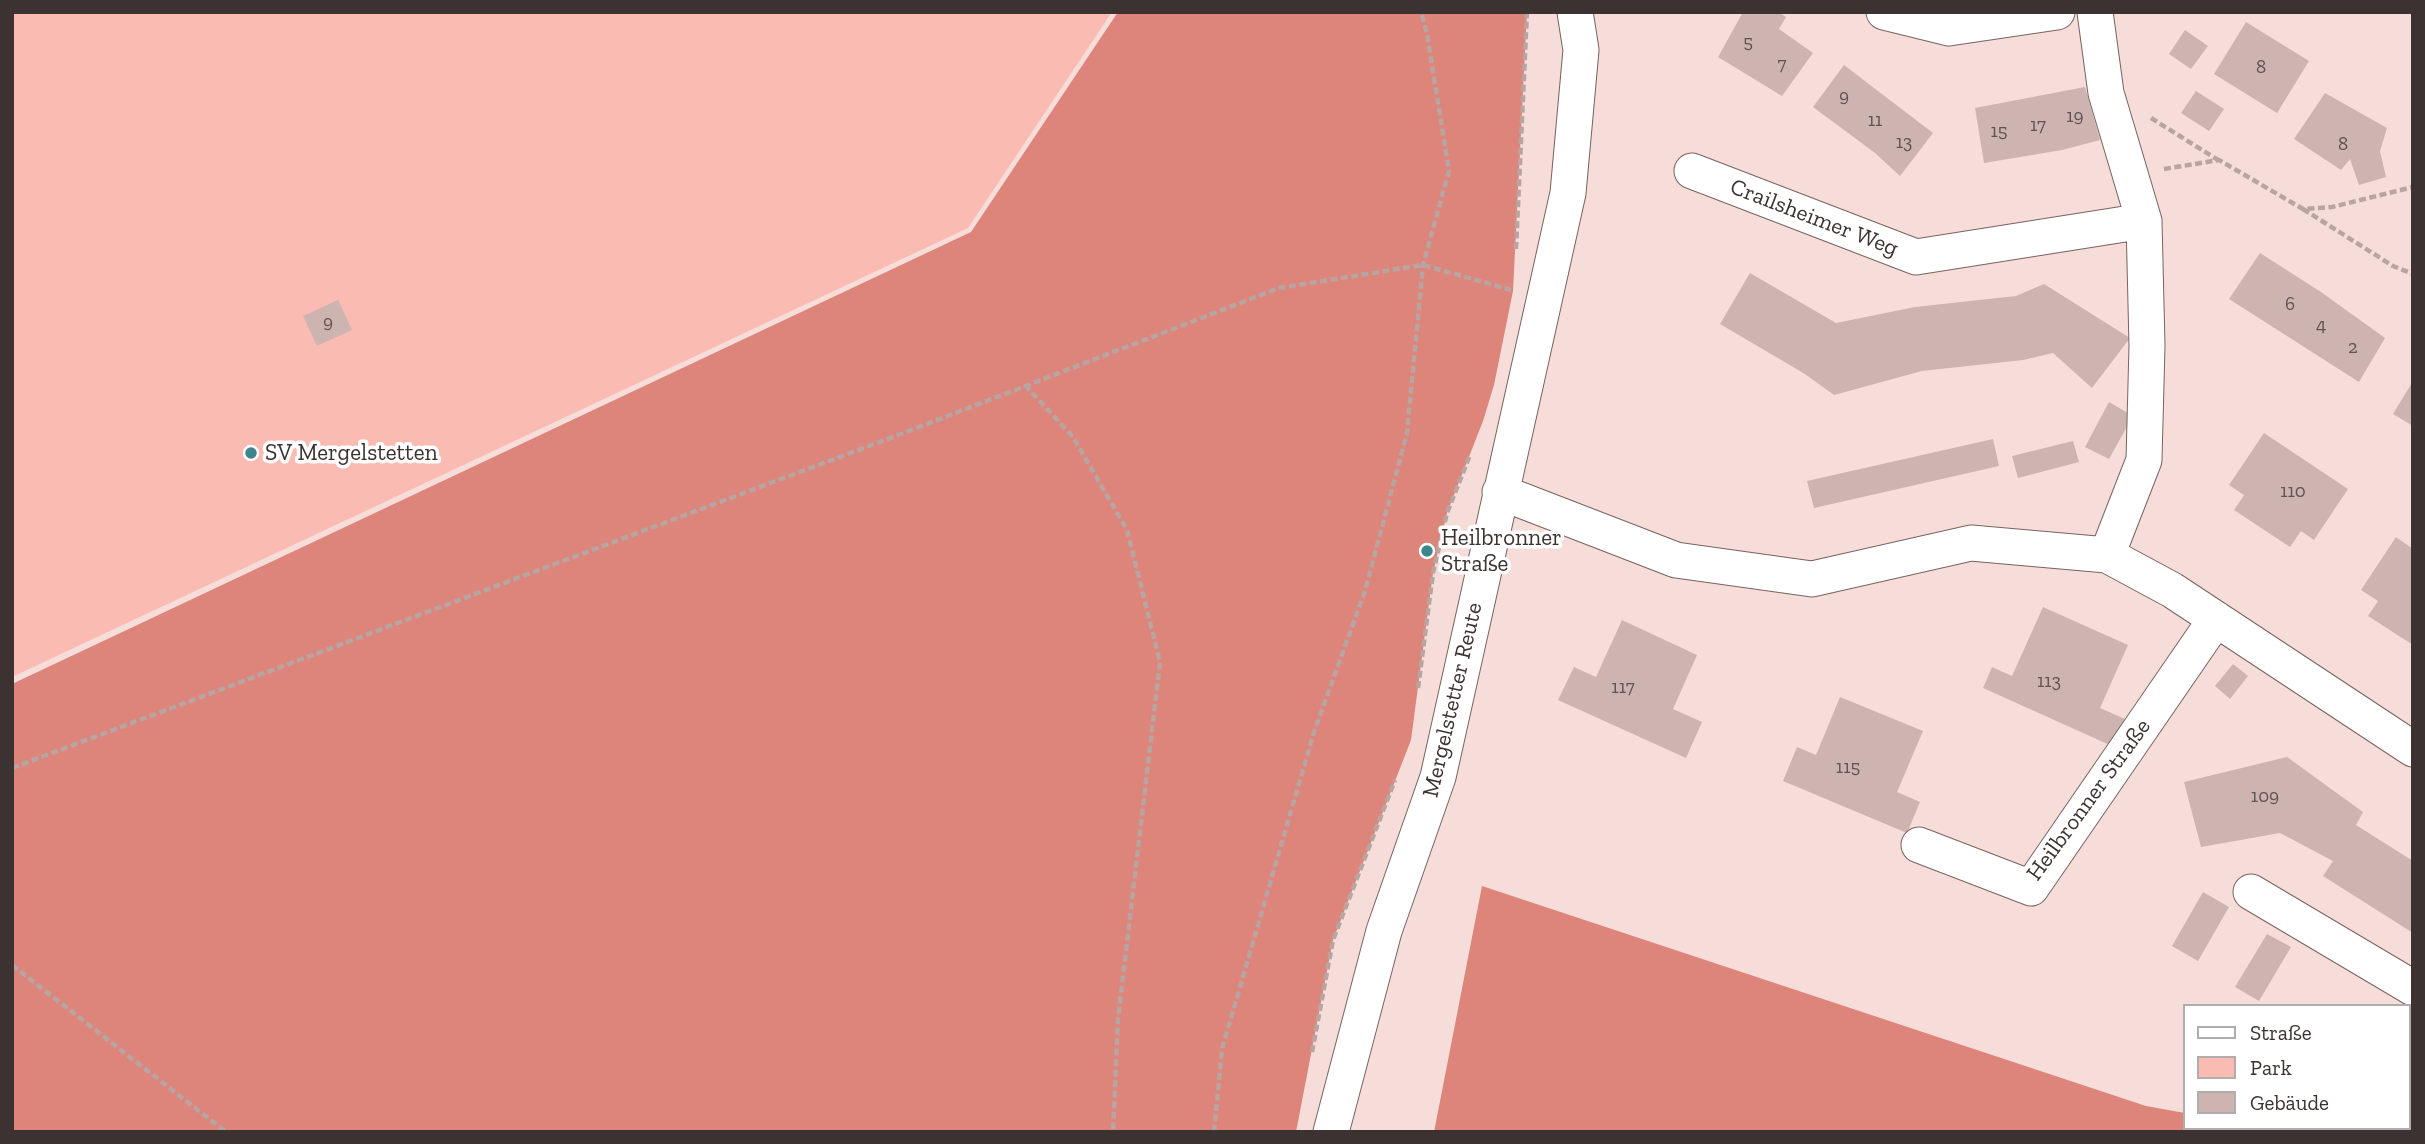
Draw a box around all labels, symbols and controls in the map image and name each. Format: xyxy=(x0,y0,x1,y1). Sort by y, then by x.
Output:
house number: 5 xyxy=(1743,32,1753,54)
house number: 7 xyxy=(1778,54,1786,76)
house number: 8 xyxy=(2256,57,2266,79)
house number: 9 xyxy=(1839,86,1849,108)
house number: 19 xyxy=(2066,106,2084,128)
house number: 11 xyxy=(1868,110,1882,132)
house number: 17 xyxy=(2030,115,2046,137)
house number: 15 xyxy=(1990,121,2008,143)
house number: 13 xyxy=(1896,132,1912,154)
house number: 8 xyxy=(2338,134,2348,156)
street label: Crailsheimer Weg xyxy=(1726,173,1902,263)
house number: 6 xyxy=(2285,294,2295,316)
house number: 9 xyxy=(323,312,333,334)
house number: 4 xyxy=(2316,315,2326,337)
house number: 2 xyxy=(2348,337,2358,359)
place label: SV Mergelstetten xyxy=(265,439,438,467)
marker: SV Mergelstetten xyxy=(243,445,259,461)
house number: 110 xyxy=(2280,481,2306,503)
place label: Heilbronner Straße xyxy=(1441,524,1562,578)
marker: Heilbronner Straße xyxy=(1419,543,1435,559)
street label: Mergelstetter Reute xyxy=(1417,600,1489,800)
house number: 113 xyxy=(2037,671,2061,693)
house number: 117 xyxy=(1611,677,1635,699)
street label: Heilbronner Straße xyxy=(2021,714,2157,886)
house number: 115 xyxy=(1836,757,1860,779)
house number: 109 xyxy=(2251,786,2279,808)
legend xyxy=(2184,1004,2411,1130)
text: Straße xyxy=(2250,1020,2312,1045)
text: Park xyxy=(2250,1055,2292,1080)
text: Gebäude xyxy=(2250,1090,2329,1115)

